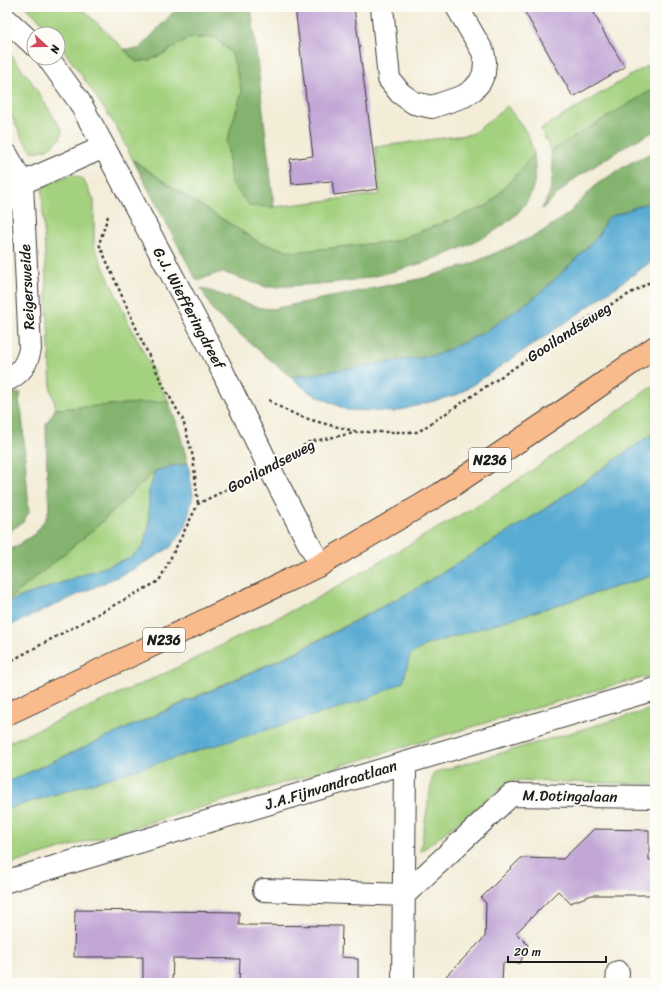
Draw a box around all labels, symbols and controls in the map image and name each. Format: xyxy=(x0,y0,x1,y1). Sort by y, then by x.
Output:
north arrow xyxy=(26,26,66,66)
text: N xyxy=(44,42,65,57)
street label: G.J. Wiefferingdreef xyxy=(146,242,233,375)
street label: Reigersweide xyxy=(12,244,42,330)
street label: Gooilandseweg xyxy=(522,295,616,369)
street label: Gooilandseweg xyxy=(222,432,320,500)
road number: N236 xyxy=(469,448,511,472)
road number: N236 xyxy=(143,628,185,652)
street label: J.A.Fijnvandraatlaan xyxy=(261,753,400,818)
street label: M.Dotingalaan xyxy=(522,782,618,810)
scale bar xyxy=(508,938,606,964)
text: 20 m xyxy=(514,941,541,963)

